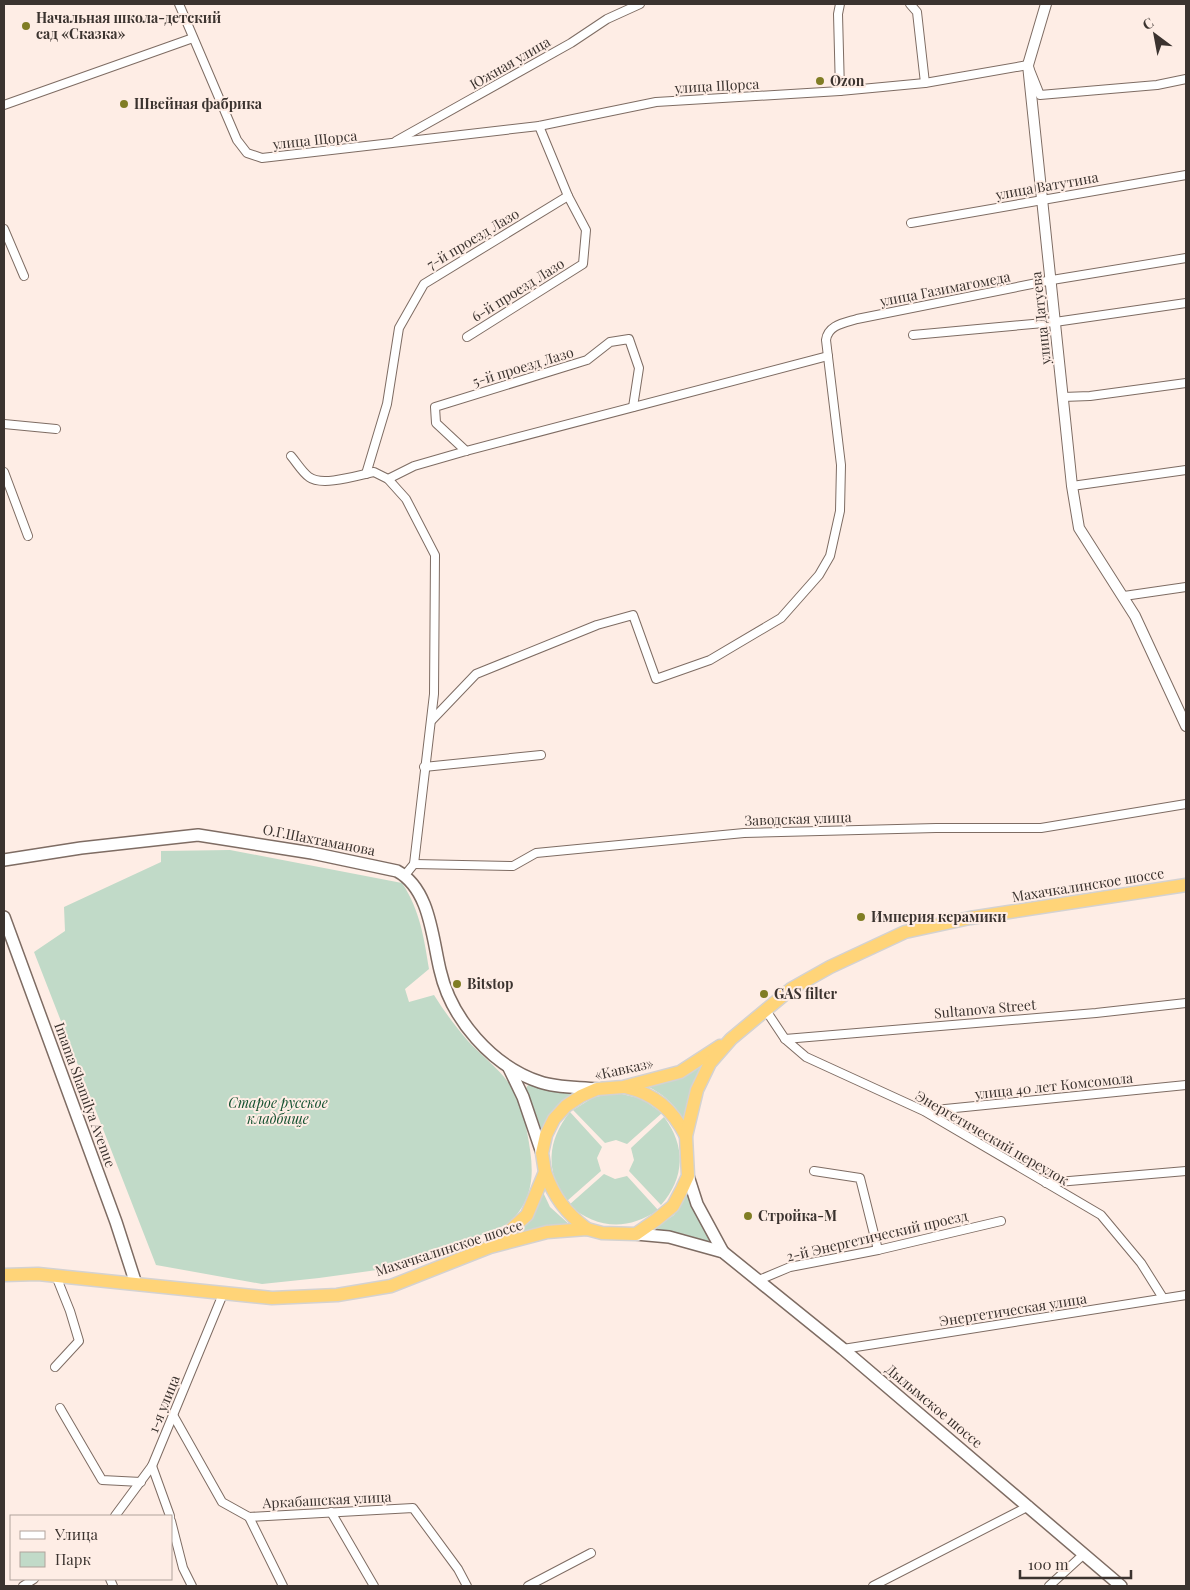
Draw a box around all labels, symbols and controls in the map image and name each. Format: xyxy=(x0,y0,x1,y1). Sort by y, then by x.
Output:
place label: Начальная школа-детский сад «Сказка» xyxy=(36,8,221,43)
north arrow xyxy=(1130,10,1180,60)
text: С xyxy=(1139,13,1157,34)
marker: Начальная школа-детский сад «Сказка» xyxy=(20,20,32,32)
street label: Южная улица xyxy=(466,32,554,93)
place label: Ozon xyxy=(830,71,865,90)
street label: улица Щорса xyxy=(673,74,760,97)
marker: Ozon xyxy=(814,75,826,87)
place label: Швейная фабрика xyxy=(134,94,263,113)
marker: Швейная фабрика xyxy=(118,98,130,110)
street label: улица Щорса xyxy=(271,126,358,153)
street label: улица Ватутина xyxy=(993,167,1100,204)
street label: 7-й проезд Лазо xyxy=(423,203,523,274)
street label: 6-й проезд Лазо xyxy=(468,253,568,326)
street label: улица Газимагомеда xyxy=(877,267,1012,311)
street label: улица Датуева xyxy=(1026,271,1055,366)
street label: 5-й проезд Лазо xyxy=(470,342,576,391)
street label: Заводская улица xyxy=(744,807,852,830)
street label: О.Г.Шахтаманова xyxy=(261,819,377,860)
street label: Махачкалинское шоссе xyxy=(1010,863,1165,906)
place label: Империя керамики xyxy=(871,907,1006,926)
marker: Империя керамики xyxy=(855,911,867,923)
place label: Bitstop xyxy=(467,974,513,993)
marker: Bitstop xyxy=(451,978,463,990)
place label: GAS filter xyxy=(774,984,837,1003)
marker: GAS filter xyxy=(758,988,770,1000)
street label: Sultanova Street xyxy=(933,994,1038,1022)
street label: Imama Shamilya Avenue xyxy=(50,1020,121,1170)
street label: «Кавказ» xyxy=(593,1053,655,1084)
street label: улица 40 лет Комсомола xyxy=(973,1068,1134,1103)
street label: Энергетический переулок xyxy=(912,1086,1072,1189)
park label: Старое русское кладбище xyxy=(228,1093,328,1128)
street label: 2-й Энергетический проезд xyxy=(784,1205,970,1266)
place label: Стройка-М xyxy=(758,1206,837,1225)
marker: Стройка-М xyxy=(742,1210,754,1222)
street label: Махачкалинское шоссе xyxy=(373,1215,525,1280)
street label: Энергетическая улица xyxy=(938,1288,1088,1331)
street label: Дылымское шоссе xyxy=(882,1359,987,1452)
street label: 1-я улица xyxy=(143,1372,184,1436)
street label: Аркабашская улица xyxy=(261,1487,392,1512)
legend xyxy=(10,1515,172,1580)
text: Улица xyxy=(54,1524,98,1544)
scale bar xyxy=(1020,1548,1131,1580)
text: Парк xyxy=(55,1549,91,1569)
text: 100 m xyxy=(1028,1554,1069,1574)

